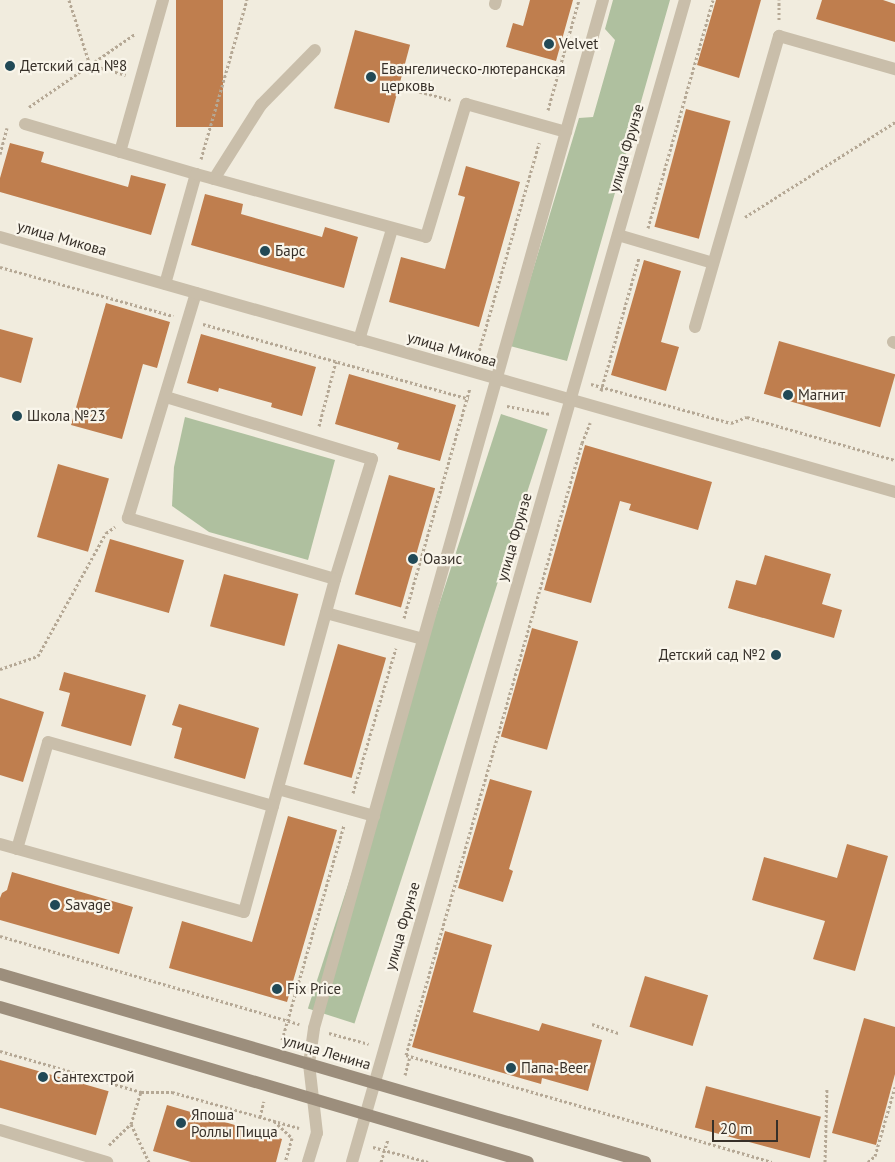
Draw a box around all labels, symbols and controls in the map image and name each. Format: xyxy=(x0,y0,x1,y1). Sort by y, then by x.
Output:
place label: Velvet xyxy=(559,35,598,53)
marker: Velvet xyxy=(543,38,555,50)
place label: Детский сад №8 xyxy=(20,57,127,75)
place label: Евангелическо-лютеранская церковь xyxy=(381,59,565,94)
marker: Детский сад №8 xyxy=(4,60,16,72)
marker: Евангелическо-лютеранская церковь xyxy=(365,71,377,83)
street label: улица Фрунзе xyxy=(605,102,647,194)
street label: улица Микова xyxy=(15,217,109,259)
place label: Барс xyxy=(275,242,306,260)
marker: Барс xyxy=(259,245,271,257)
street label: улица Микова xyxy=(405,328,499,370)
place label: Магнит xyxy=(798,386,845,404)
marker: Магнит xyxy=(782,389,794,401)
place label: Школа №23 xyxy=(27,407,106,425)
marker: Школа №23 xyxy=(11,410,23,422)
street label: улица Фрунзе xyxy=(493,491,535,583)
place label: Оазис xyxy=(423,550,462,568)
marker: Оазис xyxy=(407,553,419,565)
place label: Детский сад №2 xyxy=(659,646,766,664)
marker: Детский сад №2 xyxy=(770,649,782,661)
street label: улица Фрунзе xyxy=(381,880,423,972)
place label: Savage xyxy=(65,896,111,914)
marker: Savage xyxy=(49,899,61,911)
place label: Fix Price xyxy=(287,980,342,998)
marker: Fix Price xyxy=(271,983,283,995)
street label: улица Ленина xyxy=(281,1031,373,1073)
place label: Папа-Beer xyxy=(521,1059,588,1077)
marker: Папа-Beer xyxy=(505,1062,517,1074)
place label: Сантехстрой xyxy=(53,1068,134,1086)
marker: Сантехстрой xyxy=(37,1071,49,1083)
place label: Япоша Роллы Пицца xyxy=(191,1105,278,1140)
scale bar xyxy=(715,1110,781,1142)
marker: Япоша Роллы Пицца xyxy=(175,1117,187,1129)
text: 20 m xyxy=(720,1119,753,1138)

